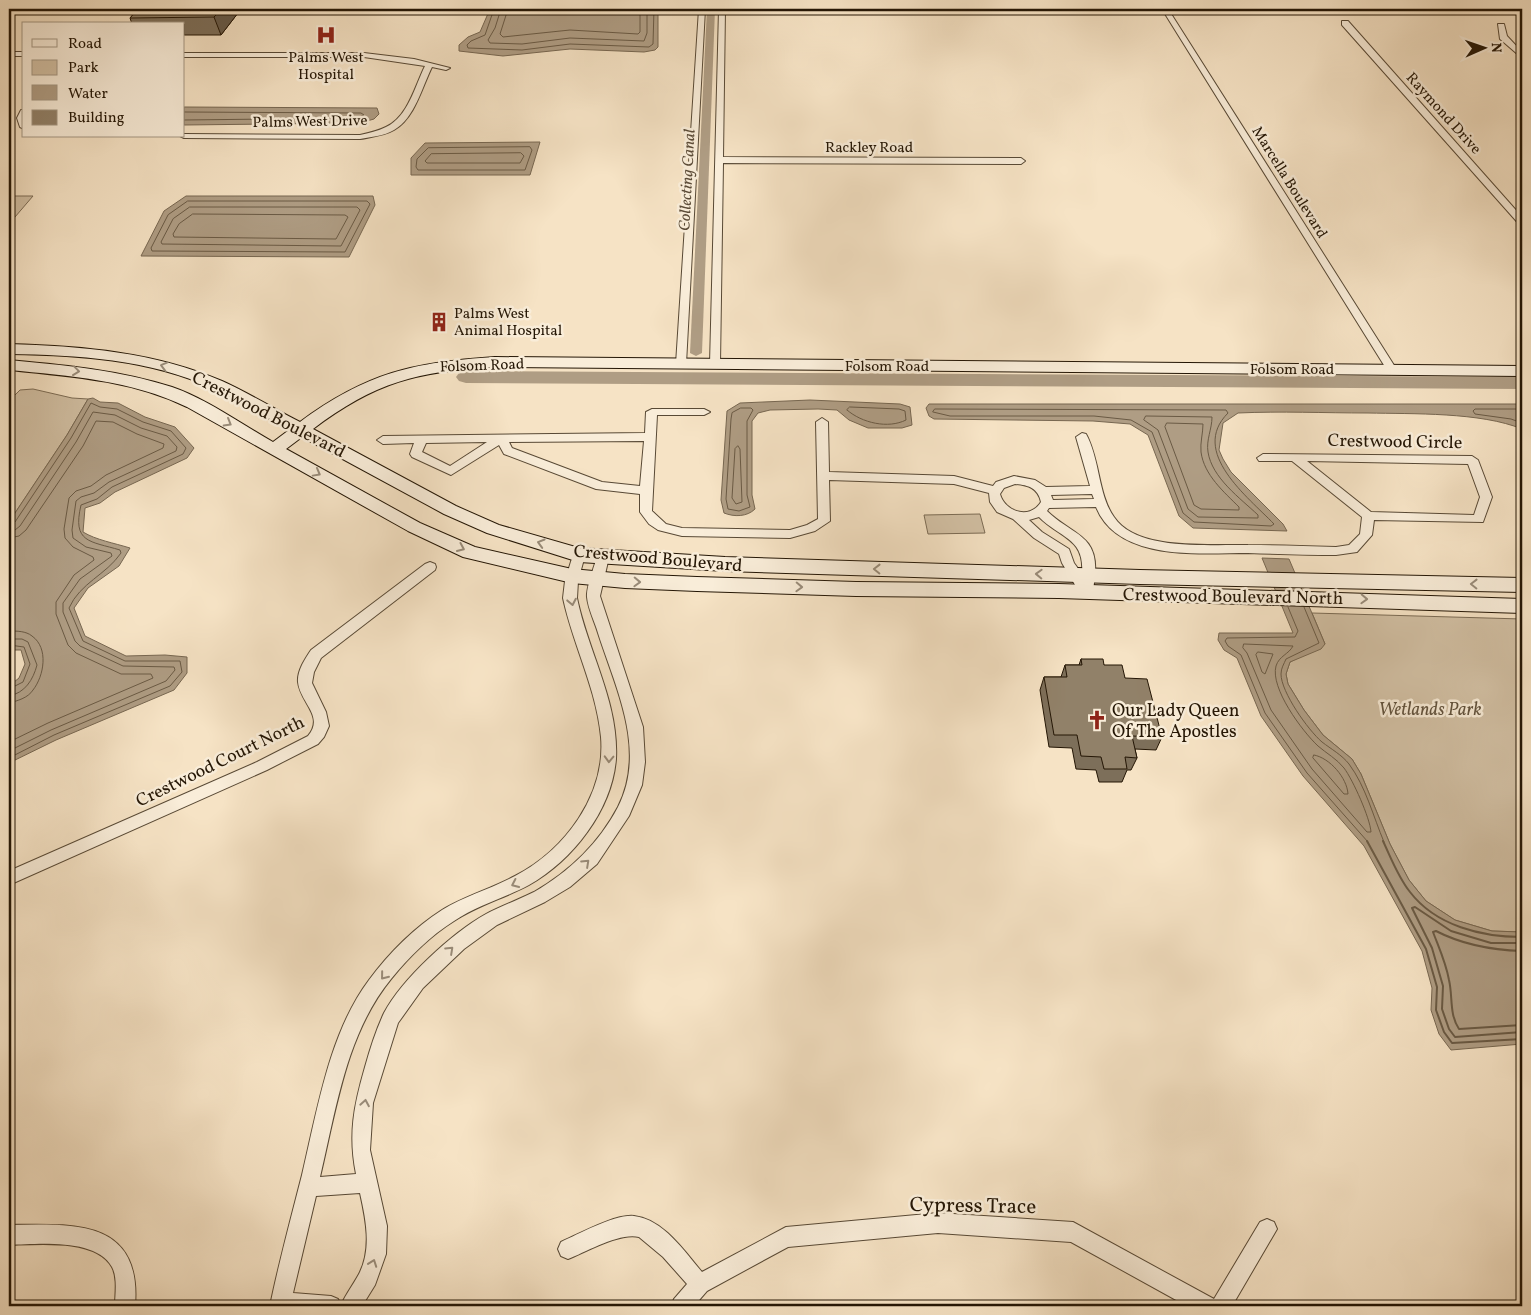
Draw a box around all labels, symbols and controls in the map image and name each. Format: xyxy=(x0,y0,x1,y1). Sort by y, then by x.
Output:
legend xyxy=(22,22,185,138)
north arrow xyxy=(1458,22,1508,72)
hospital icon: Palms West Hospital xyxy=(315,24,337,46)
text: Road xyxy=(68,34,102,55)
text: N xyxy=(1486,42,1505,53)
place label: Palms West Hospital xyxy=(288,48,364,86)
text: Park xyxy=(68,58,99,79)
street label: Raymond Drive xyxy=(1400,68,1485,160)
text: Water xyxy=(68,84,108,105)
text: Building xyxy=(68,108,125,129)
street label: Palms West Drive xyxy=(252,111,368,134)
street label: Marcella Boulevard xyxy=(1246,123,1332,243)
water label: Collecting Canal xyxy=(674,129,702,232)
street label: Rackley Road xyxy=(825,138,913,159)
place label: Palms West Animal Hospital xyxy=(454,304,562,342)
building icon: Palms West Animal Hospital xyxy=(428,311,450,333)
street label: Folsom Road xyxy=(439,355,525,378)
street label: Folsom Road xyxy=(845,357,929,378)
street label: Folsom Road xyxy=(1250,360,1334,381)
one-way arrow xyxy=(159,361,168,372)
one-way arrow xyxy=(72,365,80,376)
street label: Crestwood Boulevard xyxy=(187,366,349,465)
one-way arrow xyxy=(223,417,232,427)
street label: Crestwood Circle xyxy=(1327,429,1463,456)
one-way arrow xyxy=(311,467,320,477)
one-way arrow xyxy=(538,539,546,549)
street label: Crestwood Boulevard xyxy=(572,540,743,579)
one-way arrow xyxy=(456,541,465,552)
one-way arrow xyxy=(872,563,880,574)
one-way arrow xyxy=(1035,568,1043,579)
one-way arrow xyxy=(634,577,641,587)
one-way arrow xyxy=(1469,579,1477,589)
one-way arrow xyxy=(796,582,804,593)
street label: Crestwood Boulevard North xyxy=(1123,583,1344,612)
one-way arrow xyxy=(1361,594,1369,605)
one-way arrow xyxy=(567,597,577,606)
park label: Wetlands Park xyxy=(1378,698,1482,723)
place label: Our Lady Queen Of The Apostles xyxy=(1112,699,1240,745)
church icon: Our Lady Queen Of The Apostles xyxy=(1086,709,1108,731)
street label: Crestwood Court North xyxy=(132,710,310,814)
one-way arrow xyxy=(603,755,614,763)
one-way arrow xyxy=(581,860,590,869)
one-way arrow xyxy=(511,878,520,888)
one-way arrow xyxy=(445,947,454,956)
one-way arrow xyxy=(382,970,390,979)
one-way arrow xyxy=(359,1099,369,1107)
street label: Cypress Trace xyxy=(909,1191,1037,1222)
one-way arrow xyxy=(367,1259,377,1268)

